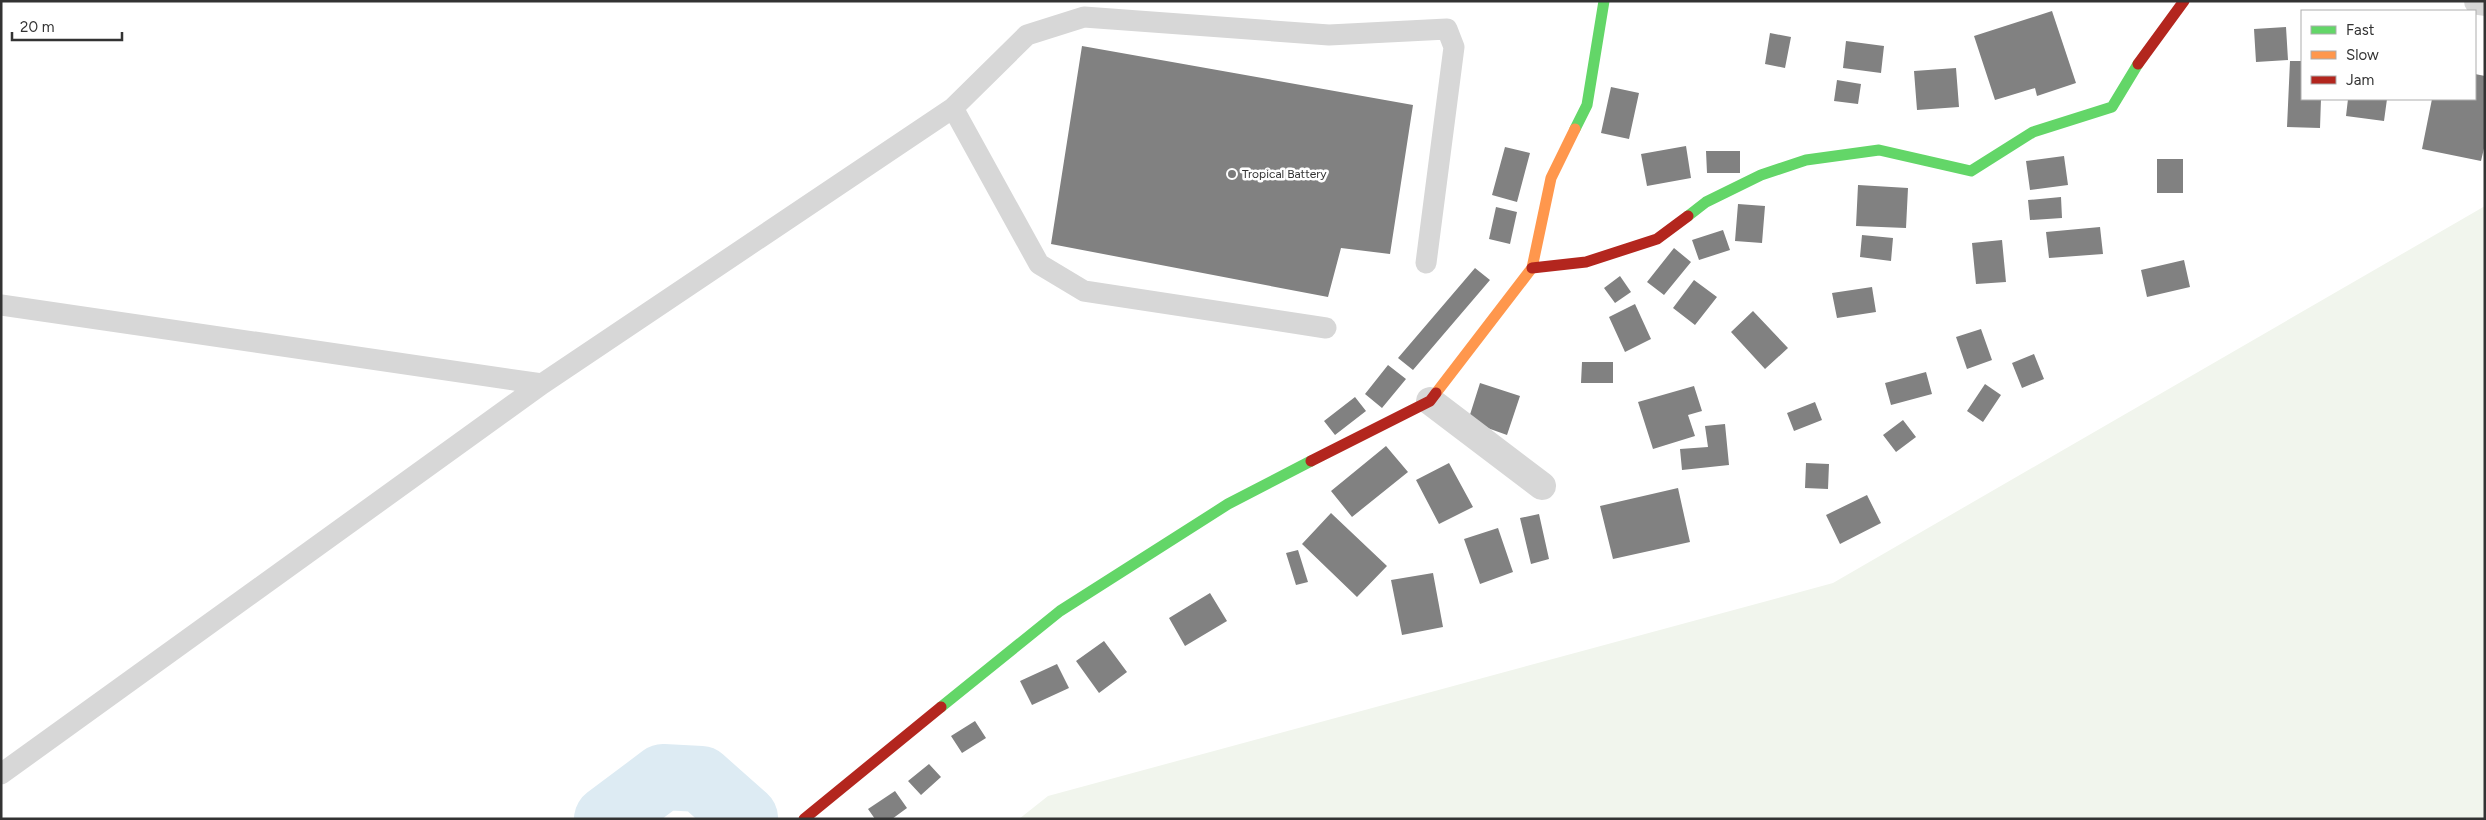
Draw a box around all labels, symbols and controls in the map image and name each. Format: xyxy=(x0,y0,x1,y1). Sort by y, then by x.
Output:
scale bar xyxy=(12,10,122,42)
legend xyxy=(2301,10,2476,100)
text: 20 m xyxy=(20,18,54,36)
text: Fast xyxy=(2346,21,2375,39)
text: Slow xyxy=(2346,46,2379,64)
text: Jam xyxy=(2346,71,2374,89)
place label: Tropical Battery xyxy=(1242,167,1327,181)
marker: Tropical Battery xyxy=(1226,168,1238,180)

